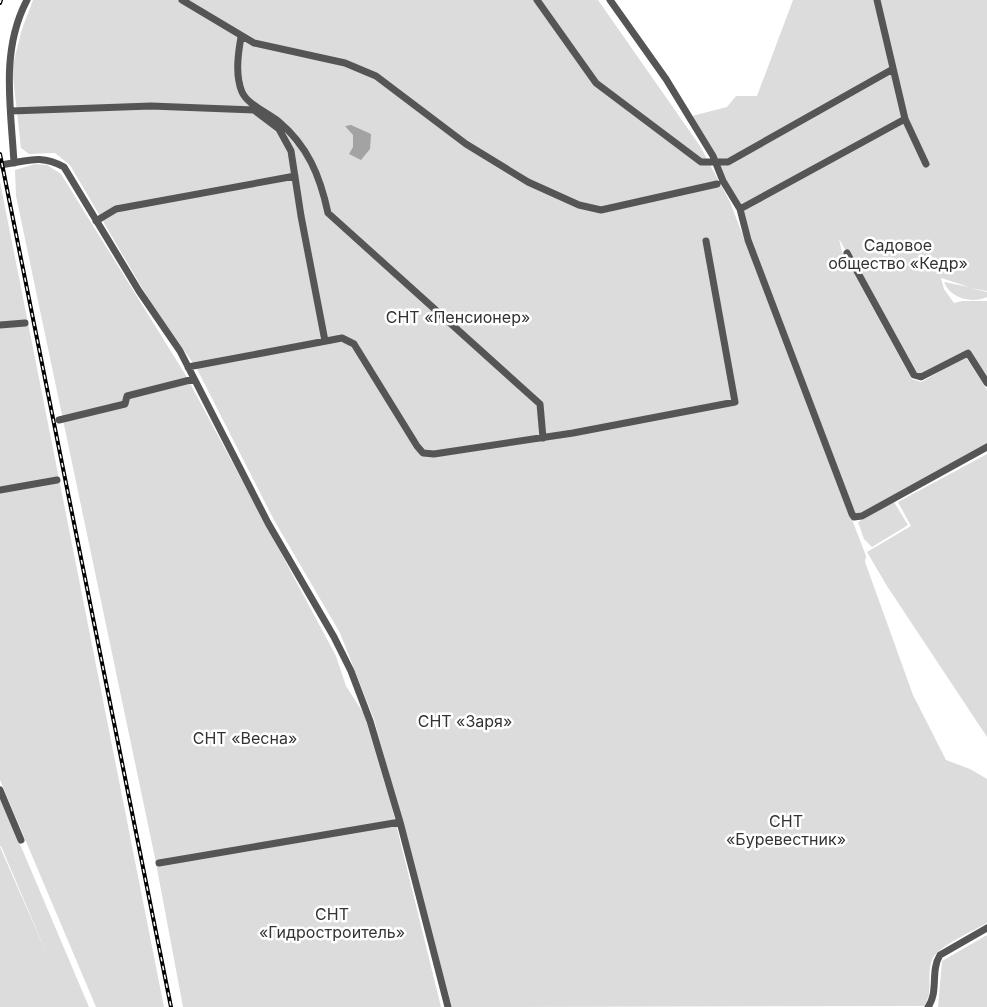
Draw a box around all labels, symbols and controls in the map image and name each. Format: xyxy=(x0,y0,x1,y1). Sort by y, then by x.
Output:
park label: Садовое общество «Кедр» xyxy=(828,235,968,273)
park label: СНТ «Пенсионер» xyxy=(386,307,530,327)
park label: СНТ «Заря» xyxy=(418,711,512,731)
park label: СНТ «Весна» xyxy=(193,728,297,748)
park label: СНТ «Буревестник» xyxy=(726,811,846,849)
park label: СНТ «Гидростроитель» xyxy=(259,904,405,942)

